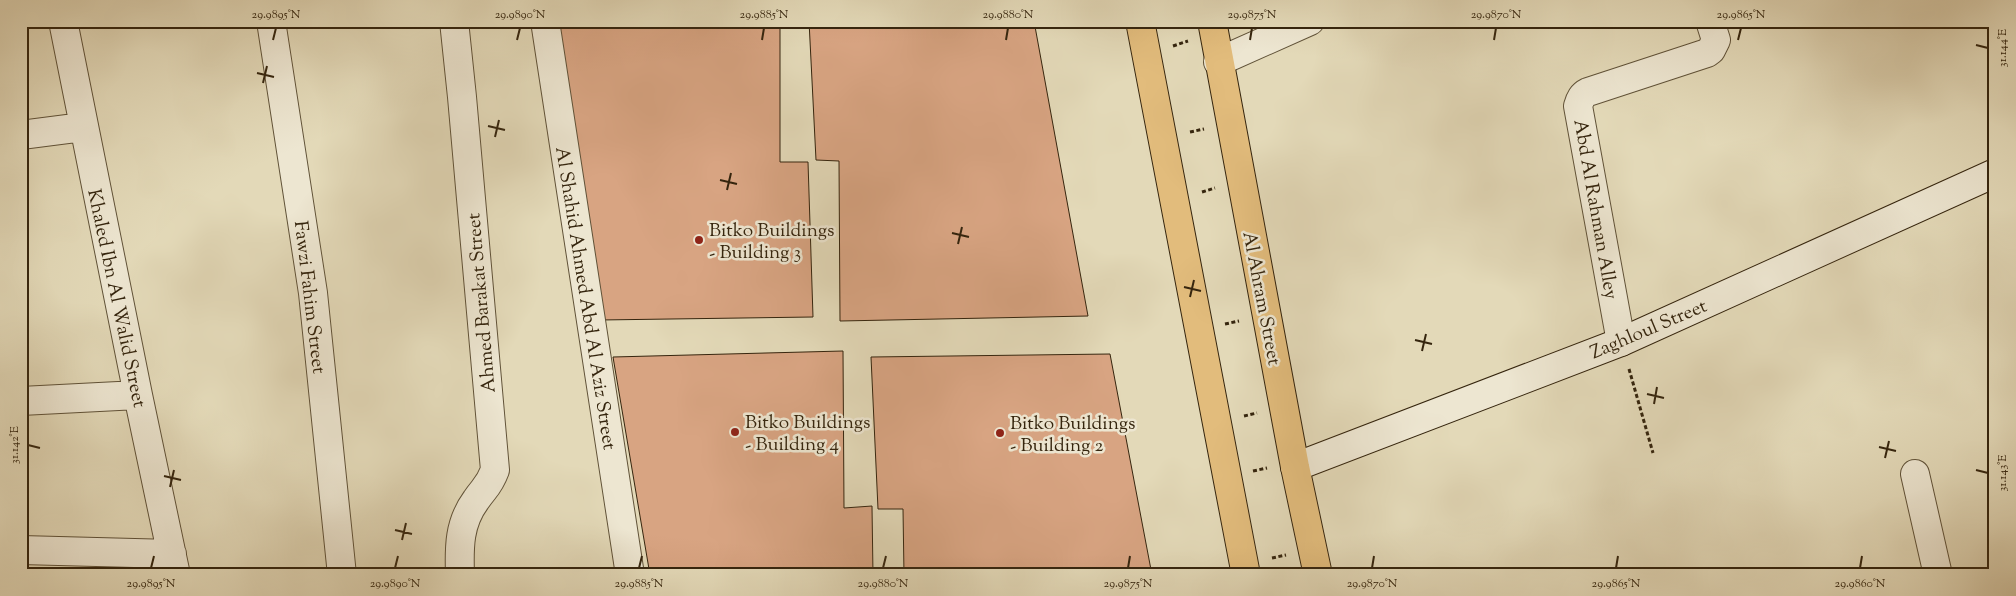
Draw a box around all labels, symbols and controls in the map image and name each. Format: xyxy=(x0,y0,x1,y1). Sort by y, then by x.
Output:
text: 29.9895°N xyxy=(252,6,301,24)
text: 29.9890°N xyxy=(495,6,546,24)
text: 29.9885°N xyxy=(740,6,789,24)
text: 29.9880°N xyxy=(983,6,1034,24)
text: 29.9875°N xyxy=(1228,6,1277,24)
text: 29.9870°N xyxy=(1471,6,1522,24)
text: 29.9865°N xyxy=(1717,6,1766,24)
text: 31.144°E xyxy=(1994,28,2012,67)
street label: Abd Al Rahman Alley xyxy=(1565,117,1624,302)
street label: Al Shahid Ahmed Abd Al Aziz Street xyxy=(547,145,622,452)
street label: Khaled Ibn Al Walid Street xyxy=(79,187,152,411)
street label: Ahmed Barakat Street xyxy=(461,211,504,394)
place label: Bitko Buildings - Building 3 xyxy=(709,218,835,267)
street label: Fawzi Fahim Street xyxy=(286,219,331,376)
street label: Al Ahram Street xyxy=(1234,229,1287,368)
marker: Bitko Buildings - Building 3 xyxy=(693,234,705,246)
street label: Zaghloul Street xyxy=(1586,293,1712,367)
place label: Bitko Buildings - Building 4 xyxy=(745,410,871,459)
place label: Bitko Buildings - Building 2 xyxy=(1010,411,1136,460)
text: 31.142°E xyxy=(6,425,24,464)
marker: Bitko Buildings - Building 4 xyxy=(729,426,741,438)
marker: Bitko Buildings - Building 2 xyxy=(994,427,1006,439)
text: 31.143°E xyxy=(1994,454,2012,492)
text: 29.9895°N xyxy=(127,575,176,593)
text: 29.9890°N xyxy=(370,575,421,593)
text: 29.9885°N xyxy=(615,575,664,593)
text: 29.9880°N xyxy=(858,575,909,593)
text: 29.9875°N xyxy=(1104,575,1153,593)
text: 29.9870°N xyxy=(1347,575,1398,593)
text: 29.9865°N xyxy=(1592,575,1641,593)
text: 29.9860°N xyxy=(1835,575,1886,593)

